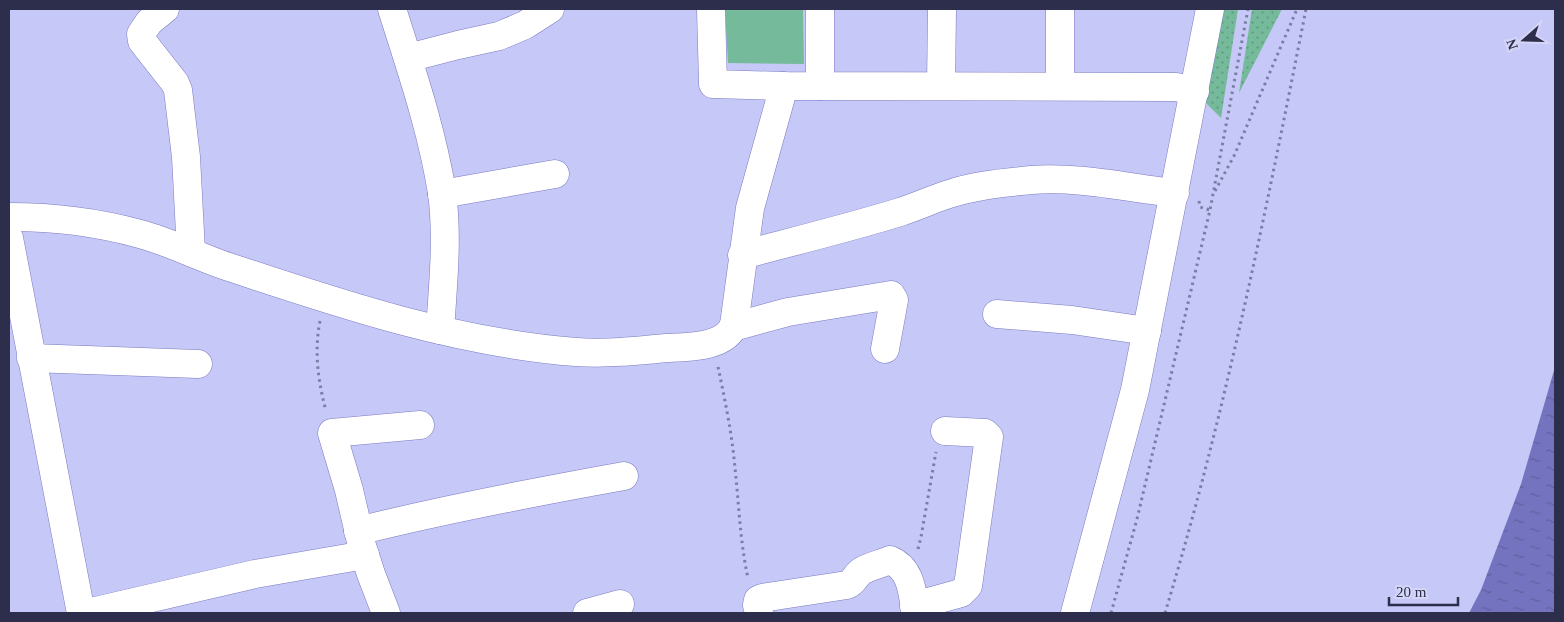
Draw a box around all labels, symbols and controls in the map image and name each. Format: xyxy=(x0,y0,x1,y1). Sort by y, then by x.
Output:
north arrow xyxy=(1499,15,1549,65)
text: N xyxy=(1503,37,1521,52)
scale bar xyxy=(1389,574,1458,606)
text: 20 m xyxy=(1396,584,1427,600)

